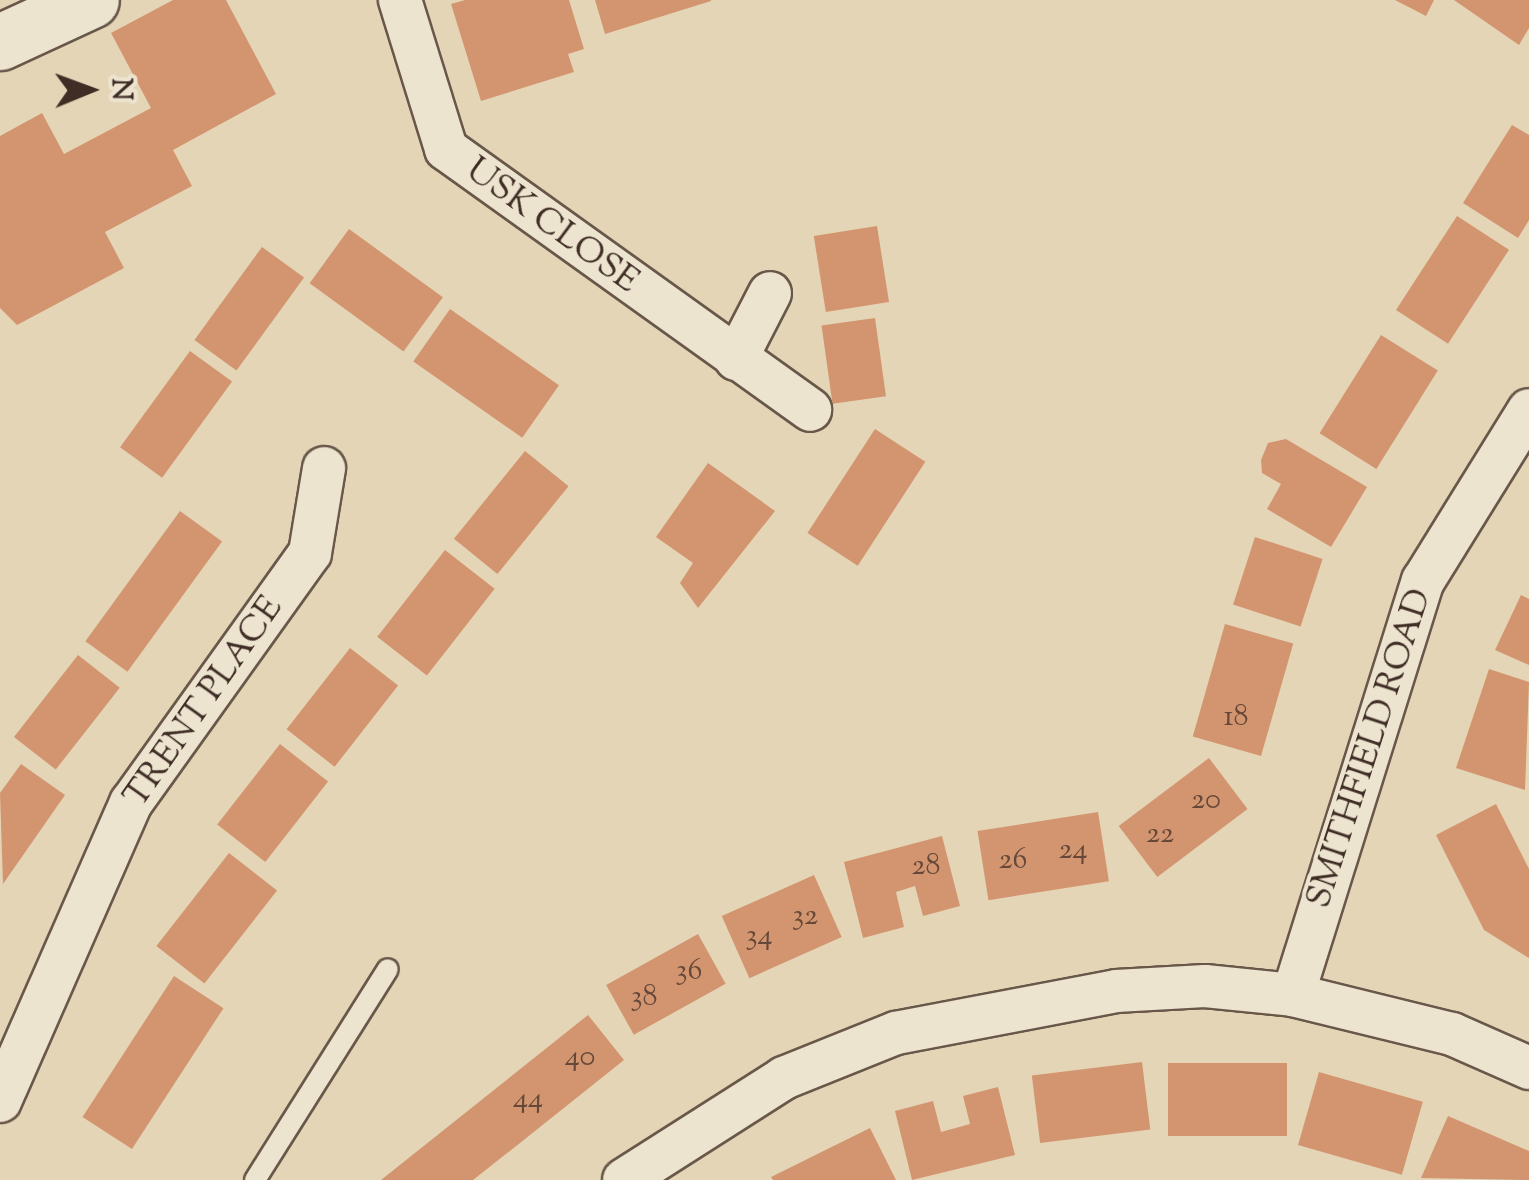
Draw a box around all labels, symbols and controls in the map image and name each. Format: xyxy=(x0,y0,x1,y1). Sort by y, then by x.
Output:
north arrow xyxy=(40,40,140,140)
text: N xyxy=(100,78,140,101)
street label: USK CLOSE xyxy=(456,150,646,304)
street label: SMITHFIELD ROAD xyxy=(1300,584,1442,914)
street label: TRENT PLACE xyxy=(117,589,293,817)
house number: 18 xyxy=(1223,700,1249,736)
house number: 20 xyxy=(1191,783,1221,819)
house number: 22 xyxy=(1146,817,1174,853)
house number: 24 xyxy=(1058,833,1088,869)
house number: 26 xyxy=(999,843,1027,879)
house number: 28 xyxy=(911,849,941,885)
house number: 32 xyxy=(792,899,818,935)
house number: 34 xyxy=(745,919,773,955)
house number: 36 xyxy=(676,954,702,990)
house number: 38 xyxy=(630,980,658,1016)
house number: 40 xyxy=(565,1040,595,1076)
house number: 44 xyxy=(513,1082,543,1118)

